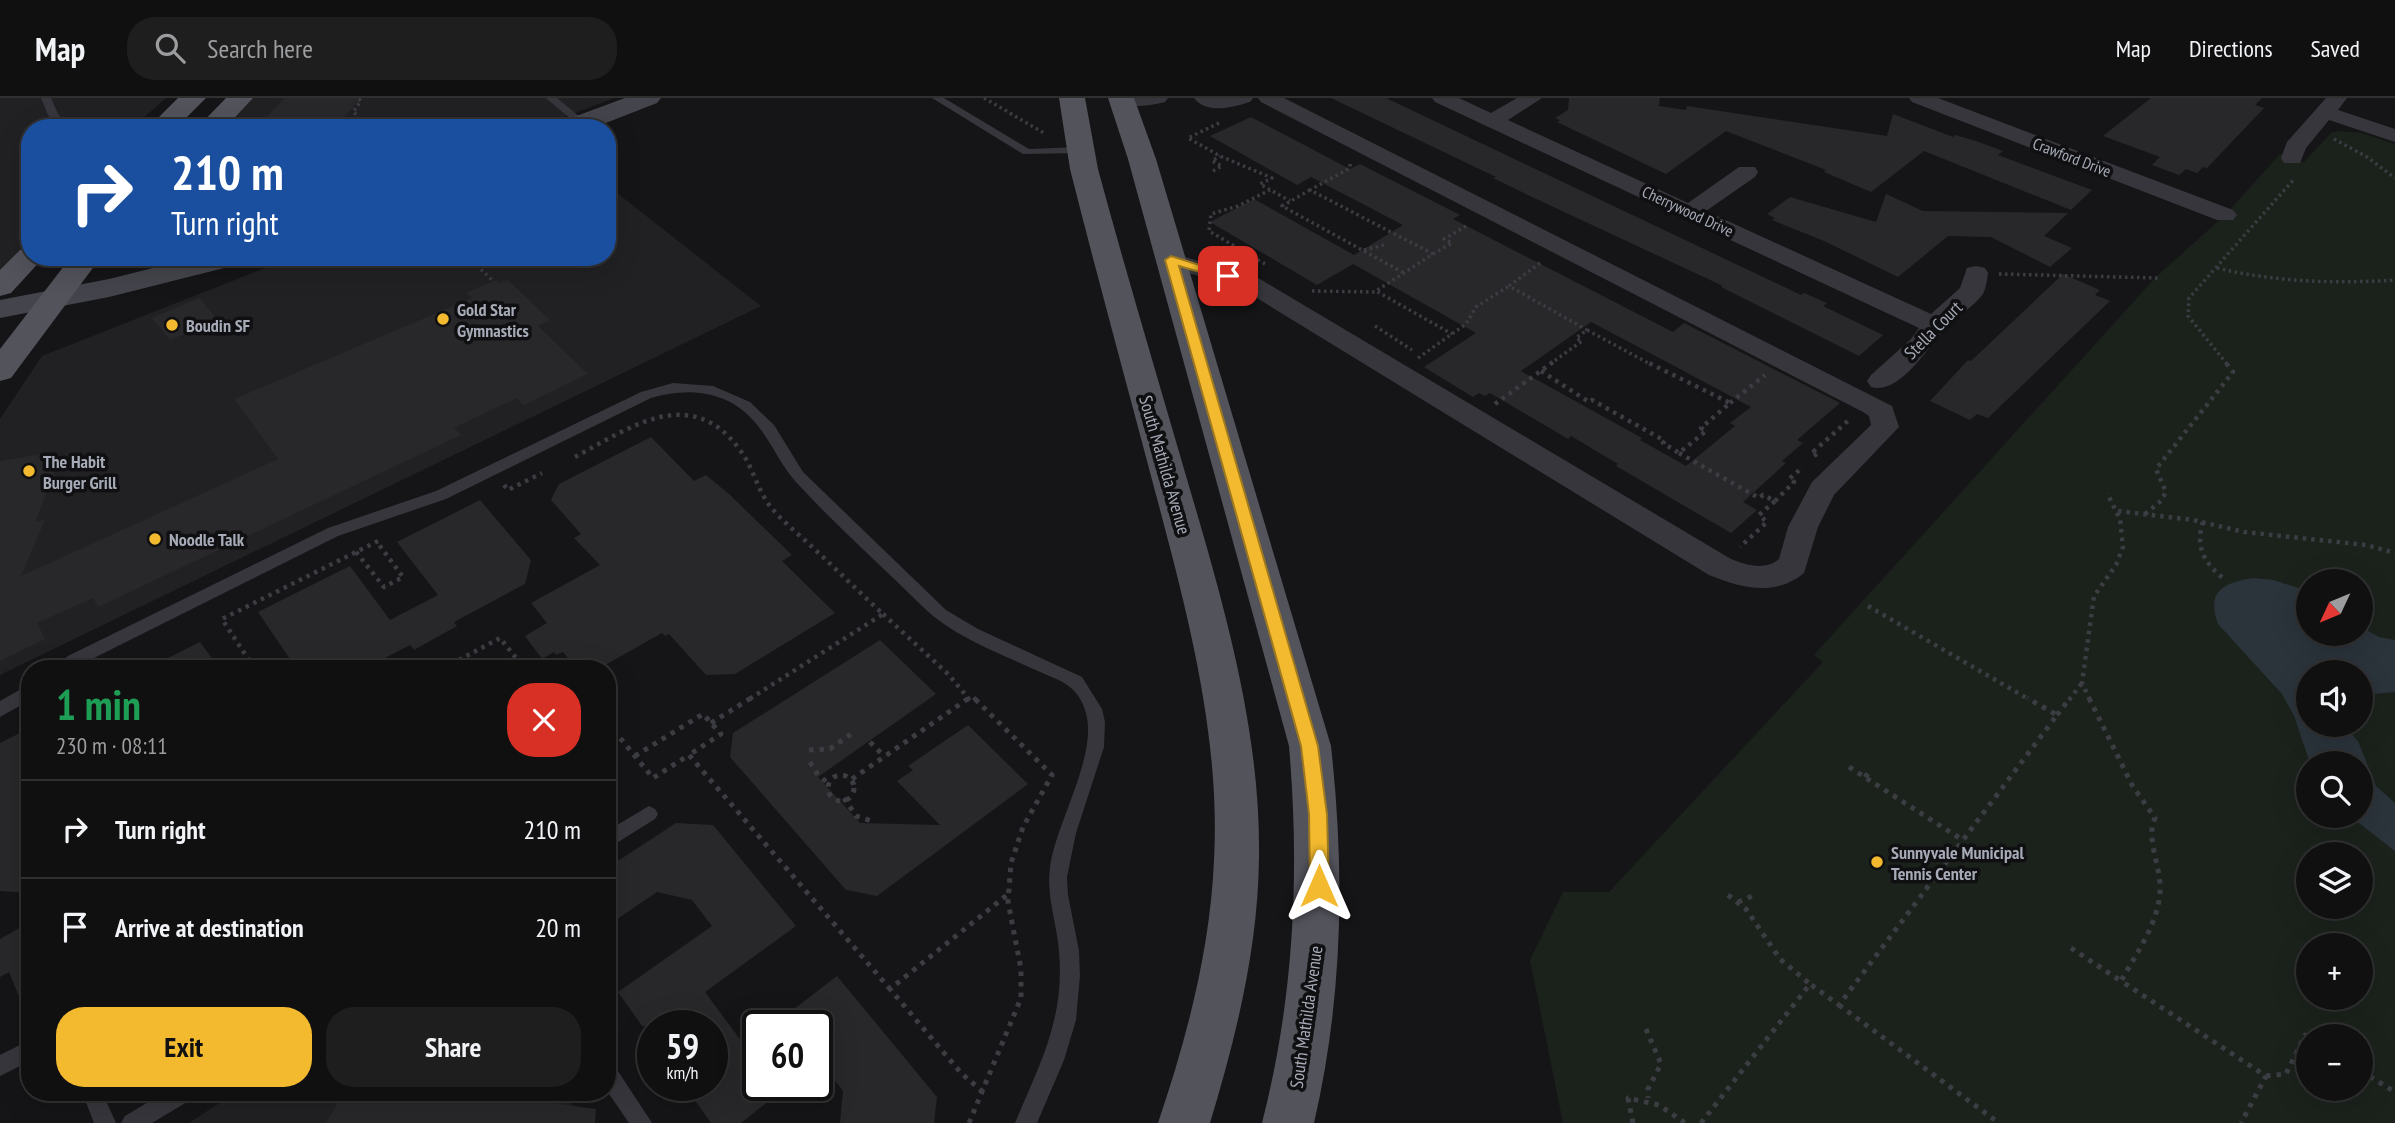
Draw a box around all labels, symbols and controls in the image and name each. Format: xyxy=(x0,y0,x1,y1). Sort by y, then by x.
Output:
search box xyxy=(127,17,617,80)
text: Map xyxy=(35,27,85,70)
icon: search xyxy=(151,29,189,67)
text: Search here xyxy=(207,32,313,65)
text: Map xyxy=(2116,33,2151,64)
text: Directions xyxy=(2189,33,2273,64)
text: Saved xyxy=(2311,33,2360,64)
street label: Crawford Drive xyxy=(2030,133,2114,181)
text: 210 m xyxy=(171,140,284,204)
icon: right xyxy=(56,147,147,238)
street label: Cherrywood Drive xyxy=(1639,181,1737,241)
text: Turn right xyxy=(171,202,279,244)
pin xyxy=(1198,246,1258,306)
icon: arrive xyxy=(1209,257,1247,295)
street label: Stella Court xyxy=(1899,296,1967,364)
place label: Gold Star Gymnastics xyxy=(457,298,529,342)
marker: Gold Star Gymnastics xyxy=(435,311,451,327)
place label: Boudin SF xyxy=(186,314,251,337)
marker: Boudin SF xyxy=(164,317,180,333)
street label: South Mathilda Avenue xyxy=(1134,393,1196,537)
place label: The Habit Burger Grill xyxy=(43,450,117,494)
marker: The Habit Burger Grill xyxy=(21,463,37,479)
place label: Noodle Talk xyxy=(169,528,245,551)
marker: Noodle Talk xyxy=(147,531,163,547)
north arrow xyxy=(2296,569,2373,646)
map controls xyxy=(2296,569,2373,1101)
button: sound xyxy=(2296,660,2373,737)
text: 1 min xyxy=(56,677,141,732)
button: close xyxy=(507,683,581,757)
text: 230 m · 08:11 xyxy=(56,731,168,760)
button: search xyxy=(2296,751,2373,828)
icon: right xyxy=(56,810,94,848)
text: Turn right xyxy=(115,813,206,846)
text: 210 m xyxy=(523,813,581,846)
place label: Sunnyvale Municipal Tennis Center xyxy=(1891,841,2024,885)
button: layers xyxy=(2296,842,2373,919)
position arrow xyxy=(1282,849,1356,923)
marker: Sunnyvale Municipal Tennis Center xyxy=(1869,854,1885,870)
icon: arrive xyxy=(56,908,94,946)
text: Arrive at destination xyxy=(115,911,304,944)
text: 20 m xyxy=(535,911,581,944)
button: + xyxy=(2296,933,2373,1010)
street label: South Mathilda Avenue xyxy=(1285,944,1327,1090)
button: Exit xyxy=(56,1007,312,1087)
button: Share xyxy=(326,1007,581,1087)
speed limit sign: 60 xyxy=(742,1010,833,1101)
text: 59 xyxy=(666,1023,699,1069)
button: − xyxy=(2296,1024,2373,1101)
text: km/h xyxy=(667,1061,698,1084)

